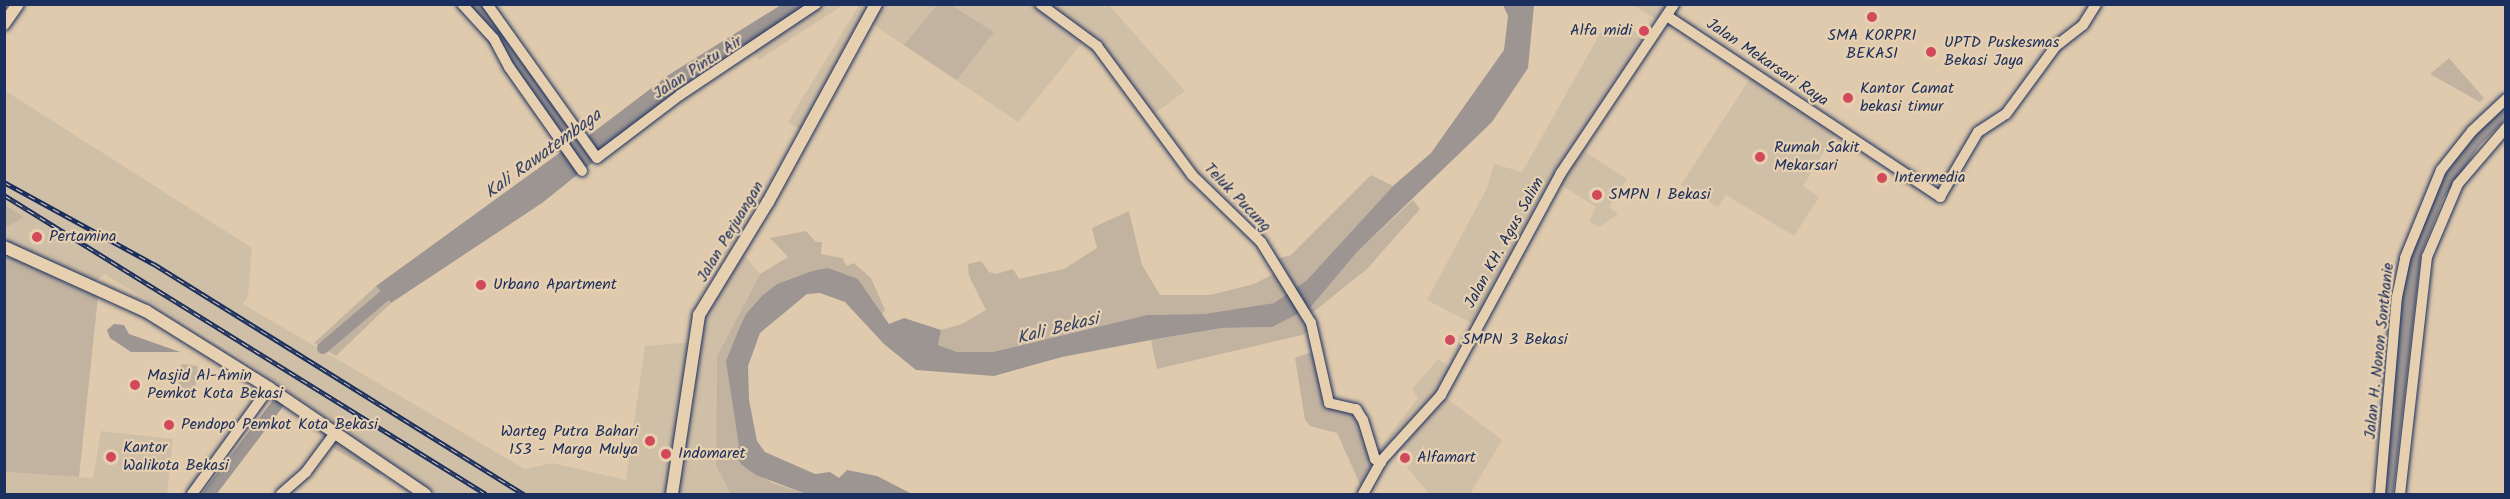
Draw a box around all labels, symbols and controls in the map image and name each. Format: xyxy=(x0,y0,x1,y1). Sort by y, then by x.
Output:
marker: SMA KORPRI BEKASI xyxy=(1865,10,1879,24)
street label: Jalan Mekarsari Raya xyxy=(1702,15,1832,111)
place label: Alfa midi xyxy=(1570,21,1632,41)
marker: Alfa midi xyxy=(1637,24,1651,38)
place label: SMA KORPRI BEKASI xyxy=(1828,26,1916,64)
street label: Jalan Pintu Air xyxy=(650,32,746,104)
place label: UPTD Puskesmas Bekasi Jaya xyxy=(1944,33,2059,71)
marker: UPTD Puskesmas Bekasi Jaya xyxy=(1922,43,1940,61)
place label: Kantor Camat bekasi timur xyxy=(1860,79,1954,117)
marker: Kantor Camat bekasi timur xyxy=(1841,91,1855,105)
water label: Kali Rawatembaga xyxy=(482,105,606,205)
place label: Rumah Sakit Mekarsari xyxy=(1774,138,1860,176)
marker: Rumah Sakit Mekarsari xyxy=(1751,148,1769,166)
street label: Teluk Pucung xyxy=(1199,159,1275,237)
place label: Intermedia xyxy=(1894,168,1965,188)
marker: Intermedia xyxy=(1875,171,1889,185)
street label: Jalan KH. Agus Salim xyxy=(1461,174,1549,312)
street label: Jalan Perjuangan xyxy=(693,178,769,286)
place label: SMPN 1 Bekasi xyxy=(1609,185,1711,205)
marker: SMPN 1 Bekasi xyxy=(1590,188,1604,202)
place label: Pertamina xyxy=(49,227,116,247)
marker: Pertamina xyxy=(30,230,44,244)
street label: Jalan H. Nonon Sonthanie xyxy=(2361,262,2399,440)
place label: Urbano Apartment xyxy=(493,275,617,295)
marker: Urbano Apartment xyxy=(474,278,488,292)
water label: Kali Bekasi xyxy=(1015,309,1101,351)
place label: SMPN 3 Bekasi xyxy=(1462,330,1568,350)
marker: SMPN 3 Bekasi xyxy=(1443,333,1457,347)
place label: Masjid Al-Amin Pemkot Kota Bekasi xyxy=(147,366,283,404)
marker: Masjid Al-Amin Pemkot Kota Bekasi xyxy=(128,378,142,392)
place label: Pendopo Pemkot Kota Bekasi xyxy=(181,415,378,435)
marker: Pendopo Pemkot Kota Bekasi xyxy=(162,418,176,432)
place label: Warteg Putra Bahari 153 - Marga Mulya xyxy=(501,422,638,460)
marker: Warteg Putra Bahari 153 - Marga Mulya xyxy=(643,434,657,448)
place label: Kantor Walikota Bekasi xyxy=(123,438,229,476)
place label: Indomaret xyxy=(678,444,746,464)
marker: Indomaret xyxy=(659,447,673,461)
place label: Alfamart xyxy=(1417,448,1476,468)
marker: Kantor Walikota Bekasi xyxy=(104,450,118,464)
marker: Alfamart xyxy=(1398,451,1412,465)

